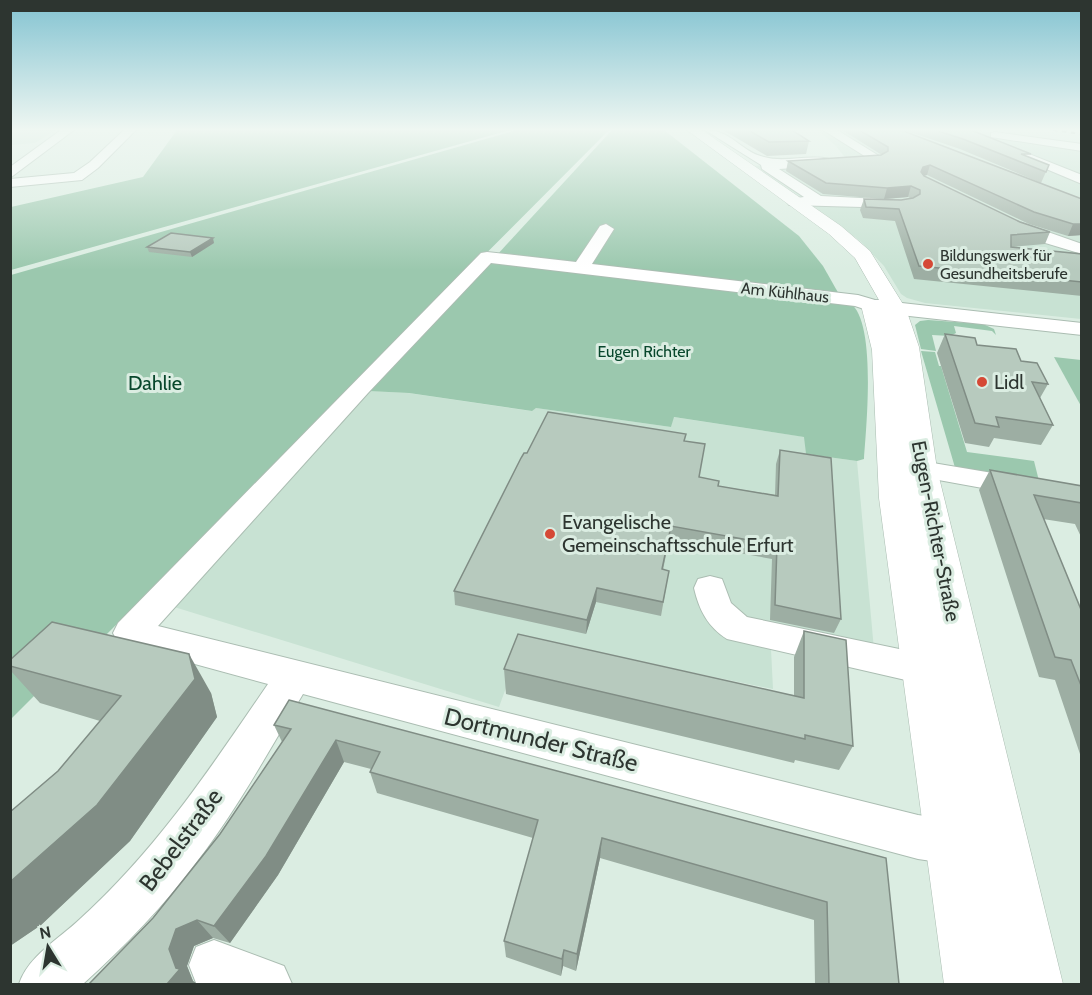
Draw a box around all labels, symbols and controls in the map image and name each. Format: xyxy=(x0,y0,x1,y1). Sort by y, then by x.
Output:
place label: Bildungswerk für Gesundheitsberufe xyxy=(940,246,1068,283)
marker: Bildungswerk für Gesundheitsberufe xyxy=(921,257,935,271)
street label: Am Kühlhaus xyxy=(740,278,830,307)
park label: Eugen Richter xyxy=(598,342,691,361)
place label: Lidl xyxy=(994,370,1024,394)
park label: Dahlie xyxy=(128,371,182,395)
marker: Lidl xyxy=(975,375,989,389)
street label: Eugen-Richter-Straße xyxy=(907,439,965,623)
place label: Evangelische Gemeinschaftsschule Erfurt xyxy=(562,510,794,557)
marker: Evangelische Gemeinschaftsschule Erfurt xyxy=(543,527,557,541)
street label: Dortmunder Straße xyxy=(441,701,641,778)
street label: Bebelstraße xyxy=(133,783,229,897)
north arrow xyxy=(18,917,78,977)
text: N xyxy=(38,922,53,943)

